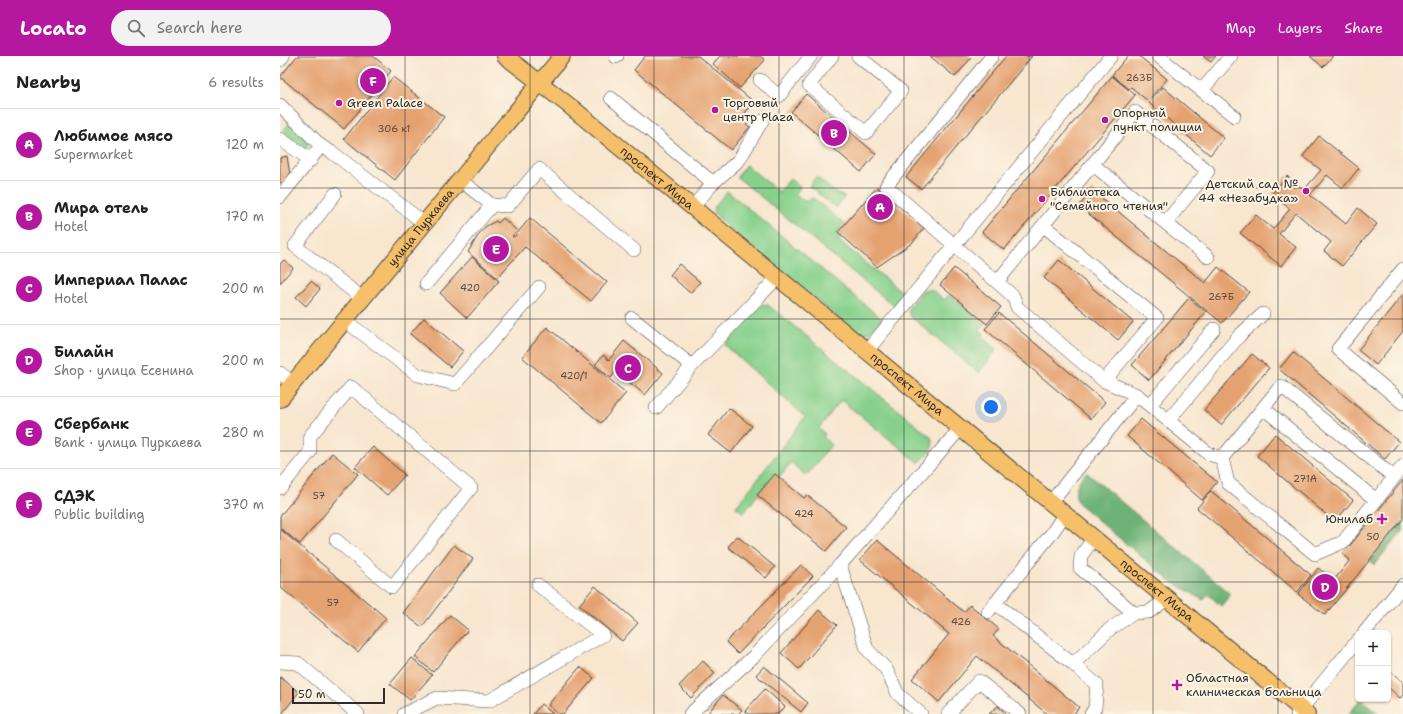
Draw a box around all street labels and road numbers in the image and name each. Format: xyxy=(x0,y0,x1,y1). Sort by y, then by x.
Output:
street label: проспект Мира xyxy=(617,143,698,213)
street label: улица Пуркаева xyxy=(384,185,458,270)
street label: проспект Мира xyxy=(867,349,948,420)
street label: проспект Мира xyxy=(1117,555,1197,626)

